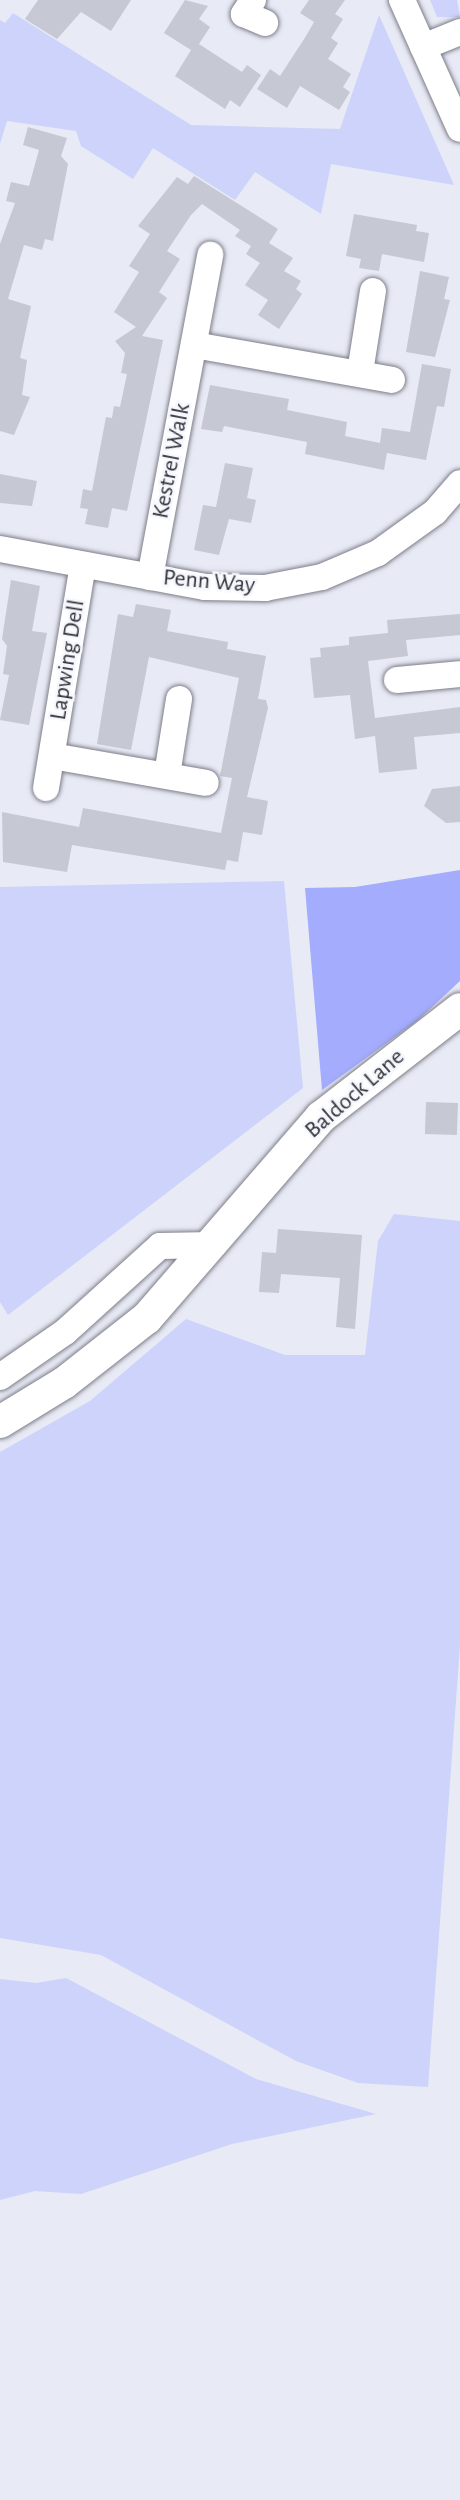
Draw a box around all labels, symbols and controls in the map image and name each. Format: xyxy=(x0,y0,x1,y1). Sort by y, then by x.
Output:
street label: Kestrel Walk xyxy=(147,401,197,521)
street label: Penn Way xyxy=(162,564,256,600)
street label: Lapwing Dell xyxy=(44,598,92,722)
street label: Baldock Lane xyxy=(299,1043,411,1145)

